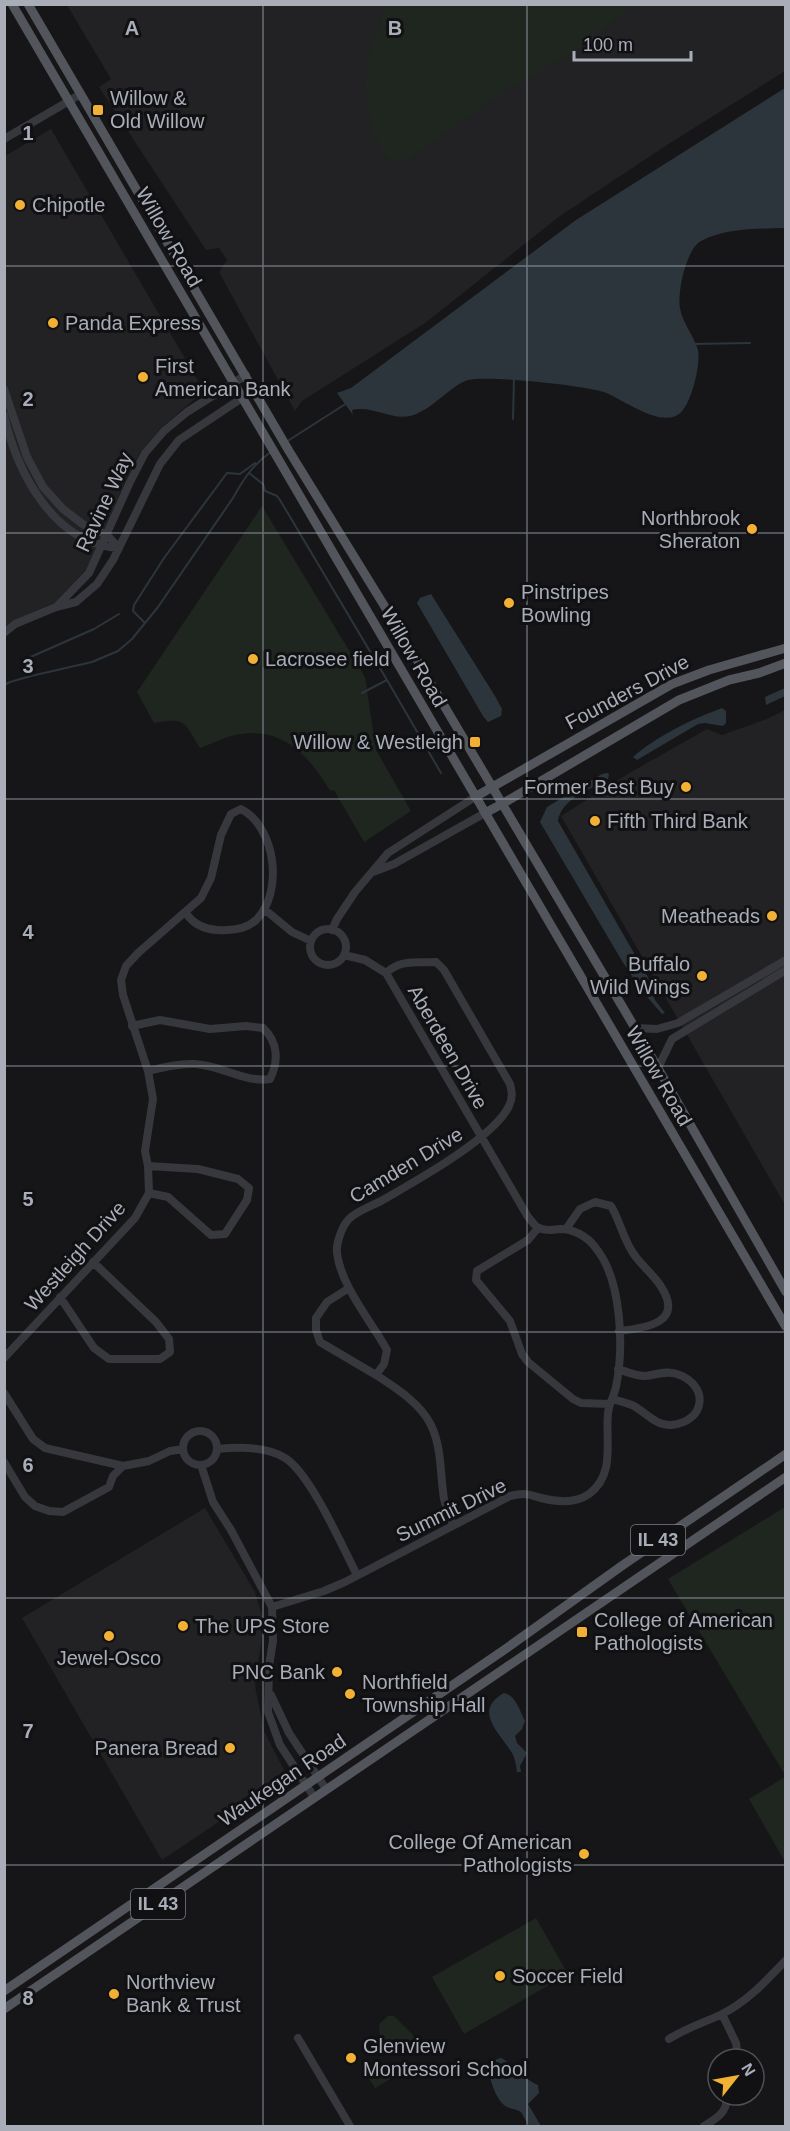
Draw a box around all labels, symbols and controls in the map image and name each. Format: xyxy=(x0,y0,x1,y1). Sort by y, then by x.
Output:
text: A xyxy=(125,17,139,39)
text: B xyxy=(388,17,402,39)
scale bar xyxy=(574,24,691,62)
text: 100 m xyxy=(583,35,633,55)
place label: Willow & Old Willow xyxy=(110,87,205,132)
marker: Willow & Old Willow xyxy=(91,103,105,117)
text: 1 xyxy=(22,122,34,144)
street label: Willow Road xyxy=(132,183,206,291)
place label: Chipotle xyxy=(32,194,105,216)
marker: Chipotle xyxy=(13,198,27,212)
place label: Panda Express xyxy=(65,312,201,334)
marker: Panda Express xyxy=(46,316,60,330)
place label: First American Bank xyxy=(155,355,292,400)
marker: First American Bank xyxy=(136,370,150,384)
text: 2 xyxy=(22,388,34,410)
street label: Ravine Way xyxy=(71,449,137,555)
place label: Northbrook Sheraton xyxy=(641,507,741,552)
marker: Northbrook Sheraton xyxy=(745,522,759,536)
place label: Pinstripes Bowling xyxy=(521,581,609,626)
marker: Pinstripes Bowling xyxy=(502,596,516,610)
street label: Willow Road xyxy=(377,603,451,711)
place label: Lacrosee field xyxy=(265,648,390,670)
street label: Founders Drive xyxy=(561,650,693,734)
marker: Lacrosee field xyxy=(246,652,260,666)
text: 3 xyxy=(22,655,34,677)
place label: Willow & Westleigh xyxy=(293,731,463,753)
marker: Willow & Westleigh xyxy=(468,735,482,749)
place label: Former Best Buy xyxy=(524,776,674,798)
marker: Former Best Buy xyxy=(679,780,693,794)
place label: Fifth Third Bank xyxy=(607,810,749,832)
marker: Fifth Third Bank xyxy=(588,814,602,828)
place label: Meatheads xyxy=(661,905,760,927)
marker: Meatheads xyxy=(765,909,779,923)
text: 4 xyxy=(22,921,34,943)
place label: Buffalo Wild Wings xyxy=(590,953,690,998)
marker: Buffalo Wild Wings xyxy=(695,969,709,983)
street label: Aberdeen Drive xyxy=(404,981,492,1113)
street label: Willow Road xyxy=(622,1022,696,1130)
street label: Camden Drive xyxy=(346,1123,466,1207)
text: 5 xyxy=(22,1188,34,1210)
street label: Westleigh Drive xyxy=(20,1197,130,1315)
text: 6 xyxy=(22,1454,34,1476)
street label: Summit Drive xyxy=(392,1474,510,1546)
road number: IL 43 xyxy=(631,1525,685,1555)
place label: College of American Pathologists xyxy=(594,1609,773,1654)
place label: The UPS Store xyxy=(195,1615,330,1637)
marker: The UPS Store xyxy=(176,1619,190,1633)
marker: College of American Pathologists xyxy=(575,1625,589,1639)
marker: Jewel-Osco xyxy=(102,1629,116,1643)
place label: Jewel-Osco xyxy=(57,1647,161,1669)
place label: PNC Bank xyxy=(232,1661,326,1683)
marker: PNC Bank xyxy=(330,1665,344,1679)
place label: Northfield Township Hall xyxy=(362,1671,485,1716)
marker: Northfield Township Hall xyxy=(343,1687,357,1701)
text: 7 xyxy=(22,1720,34,1742)
street label: Waukegan Road xyxy=(214,1729,350,1831)
place label: Panera Bread xyxy=(95,1737,218,1759)
marker: Panera Bread xyxy=(223,1741,237,1755)
place label: College Of American Pathologists xyxy=(389,1831,572,1876)
marker: College Of American Pathologists xyxy=(577,1847,591,1861)
road number: IL 43 xyxy=(131,1889,185,1919)
place label: Soccer Field xyxy=(512,1965,623,1987)
marker: Soccer Field xyxy=(493,1969,507,1983)
place label: Northview Bank & Trust xyxy=(126,1971,241,2016)
text: 8 xyxy=(22,1987,34,2009)
marker: Northview Bank & Trust xyxy=(107,1987,121,2001)
place label: Glenview Montessori School xyxy=(363,2035,528,2080)
north arrow xyxy=(706,2047,766,2107)
marker: Glenview Montessori School xyxy=(344,2051,358,2065)
text: N xyxy=(738,2060,759,2079)

